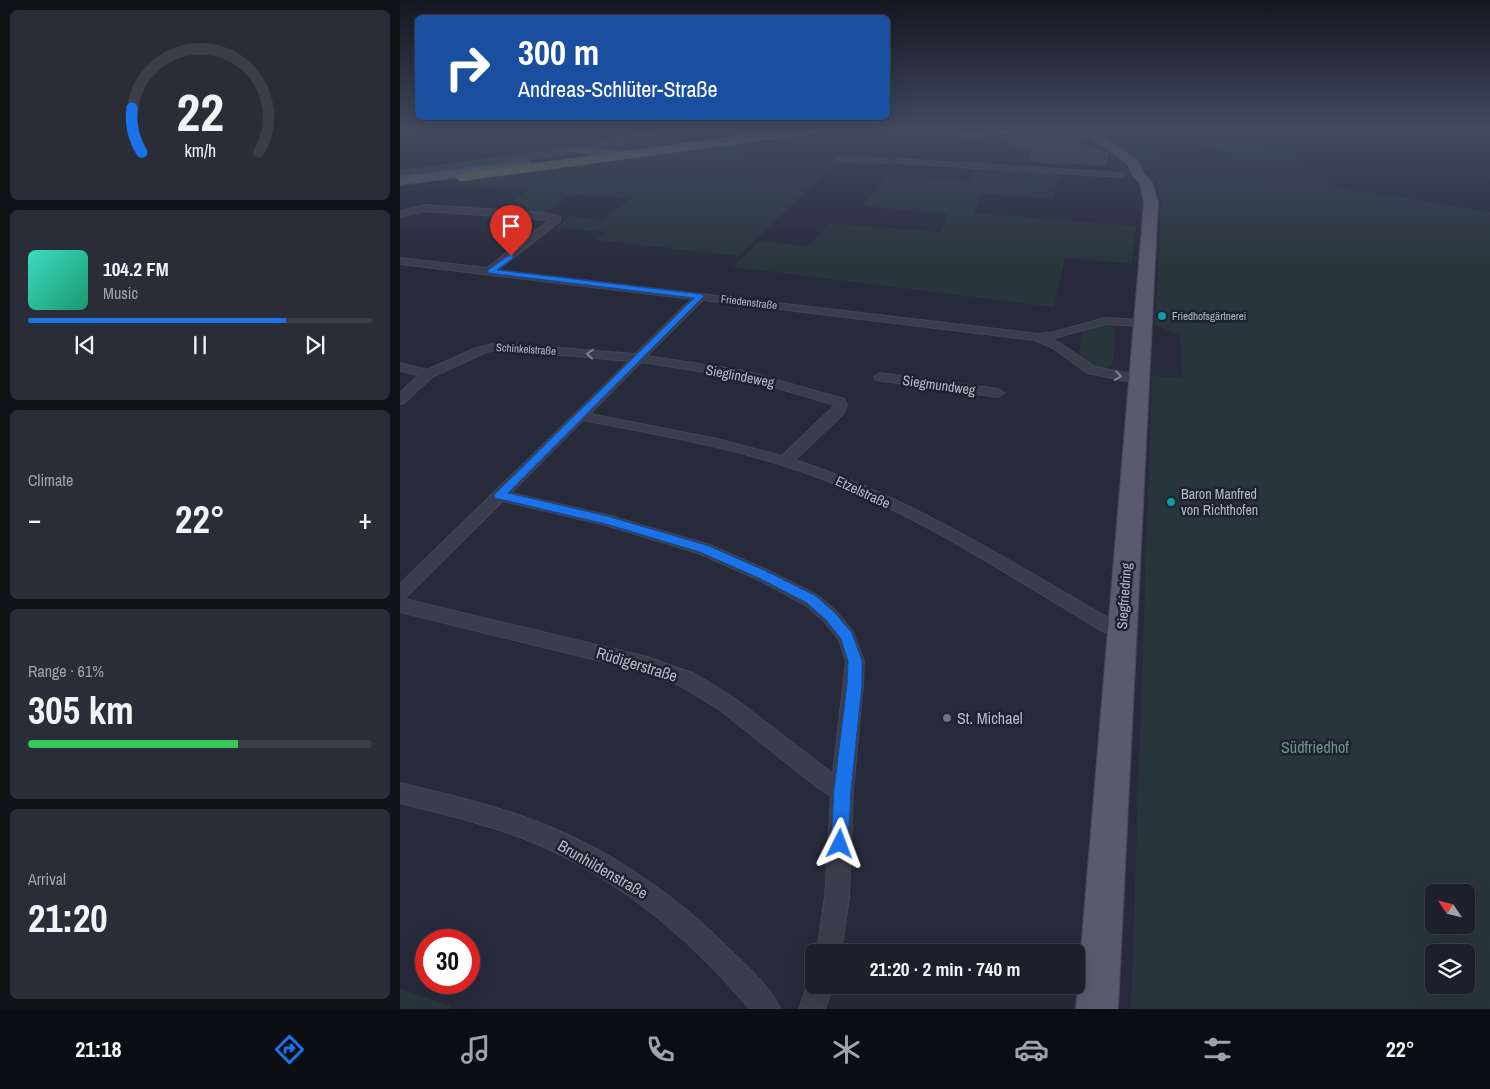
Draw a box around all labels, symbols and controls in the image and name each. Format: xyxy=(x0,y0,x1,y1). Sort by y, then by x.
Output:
text: 300 m xyxy=(518,29,599,76)
icon: right xyxy=(435,35,500,100)
text: Andreas-Schlüter-Straße xyxy=(518,74,718,104)
text: 22 xyxy=(176,77,224,147)
text: km/h xyxy=(184,139,216,163)
pin xyxy=(490,205,532,256)
icon: arrive xyxy=(497,212,525,240)
text: 104.2 FM xyxy=(103,256,169,282)
text: Music xyxy=(103,282,138,304)
street label: Friedenstraße xyxy=(720,292,778,312)
place label: Friedhofsgärtnerei xyxy=(1172,309,1246,323)
marker: Friedhofsgärtnerei xyxy=(1156,310,1168,322)
icon: previous xyxy=(71,331,99,359)
icon: pause xyxy=(186,331,214,359)
icon: next xyxy=(301,331,329,359)
street label: Schinkelstraße xyxy=(495,340,557,358)
one-way arrow xyxy=(586,348,594,359)
street label: Sieglindeweg xyxy=(704,361,776,392)
one-way arrow xyxy=(1113,370,1122,380)
street label: Siegmundweg xyxy=(901,371,977,399)
text: Climate xyxy=(28,469,73,491)
street label: Etzelstraße xyxy=(833,472,893,512)
place label: Baron Manfred von Richthofen xyxy=(1181,485,1258,519)
text: 22° xyxy=(175,494,225,545)
marker: Baron Manfred von Richthofen xyxy=(1165,496,1177,508)
text: − xyxy=(28,500,41,538)
text: + xyxy=(359,500,372,538)
street label: Siegfriedring xyxy=(1113,562,1135,630)
street label: Rüdigerstraße xyxy=(594,641,680,687)
text: Range · 61% xyxy=(28,660,104,682)
text: 305 km xyxy=(28,685,134,736)
place label: St. Michael xyxy=(957,707,1023,729)
marker: St. Michael xyxy=(941,712,953,724)
park label: Südfriedhof xyxy=(1281,736,1349,758)
position arrow xyxy=(813,817,865,869)
street label: Brunhildenstraße xyxy=(554,834,652,904)
text: Arrival xyxy=(28,868,66,890)
north arrow xyxy=(1425,884,1475,934)
map controls xyxy=(1425,884,1475,994)
text: 21:20 xyxy=(28,893,108,944)
speed limit sign: 30 xyxy=(415,929,480,994)
button: layers xyxy=(1425,944,1475,994)
text: 21:20 · 2 min · 740 m xyxy=(870,956,1020,982)
icon: directions xyxy=(272,1032,307,1067)
icon: music xyxy=(458,1032,493,1067)
icon: phone xyxy=(643,1032,678,1067)
icon: climate xyxy=(829,1032,864,1067)
icon: car xyxy=(1014,1032,1049,1067)
icon: filters xyxy=(1200,1032,1235,1067)
text: 21:18 xyxy=(75,1034,121,1064)
text: 22° xyxy=(1386,1034,1415,1064)

